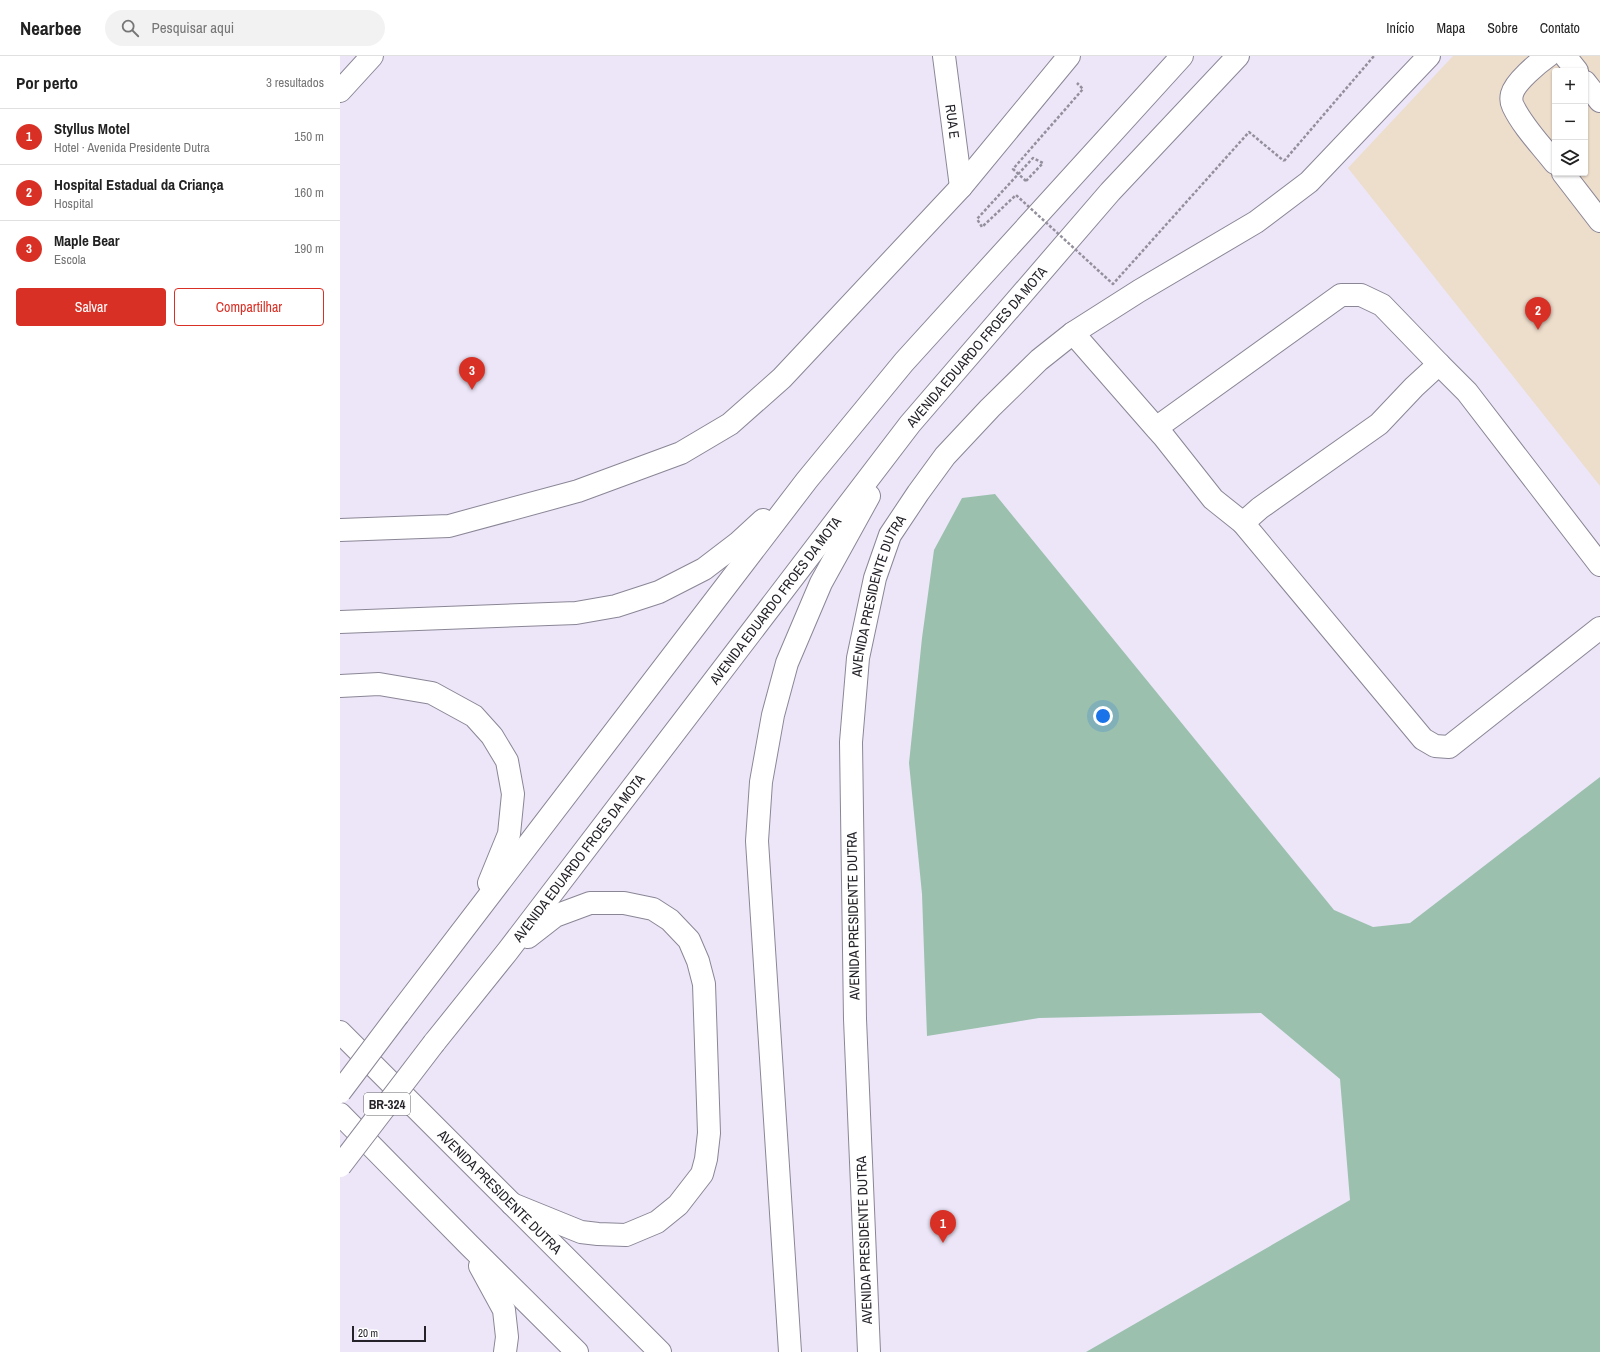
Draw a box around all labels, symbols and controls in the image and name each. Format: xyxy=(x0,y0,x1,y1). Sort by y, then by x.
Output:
search box xyxy=(105,10,385,46)
text: Nearbee xyxy=(20,15,81,41)
icon: search xyxy=(119,17,141,39)
text: Pesquisar aqui xyxy=(151,17,234,38)
text: Início xyxy=(1386,19,1414,37)
text: Mapa xyxy=(1436,19,1465,37)
text: Sobre xyxy=(1487,19,1518,37)
text: Contato xyxy=(1540,19,1580,37)
map controls xyxy=(1552,68,1588,176)
button: + xyxy=(1552,68,1588,104)
text: Por perto xyxy=(16,71,78,94)
text: 3 resultados xyxy=(266,74,324,91)
street label: RUA E xyxy=(941,103,964,140)
button: − xyxy=(1552,104,1588,140)
text: Styllus Motel xyxy=(54,118,130,139)
text: 1 xyxy=(26,128,32,145)
text: 150 m xyxy=(294,128,324,145)
text: Hotel · Avenida Presidente Dutra xyxy=(54,139,210,156)
button: layers xyxy=(1552,140,1588,176)
text: Hospital Estadual da Criança xyxy=(54,174,224,195)
text: 2 xyxy=(26,184,32,201)
text: 160 m xyxy=(294,184,324,201)
text: Hospital xyxy=(54,195,93,212)
text: Maple Bear xyxy=(54,230,120,251)
text: 3 xyxy=(26,240,32,257)
text: 190 m xyxy=(294,240,324,257)
text: Escola xyxy=(54,251,86,268)
street label: AVENIDA EDUARDO FROES DA MOTA xyxy=(902,262,1051,432)
button: Salvar xyxy=(16,288,166,326)
button: Compartilhar xyxy=(174,288,324,326)
pin: 2 xyxy=(1525,297,1551,330)
pin: 3 xyxy=(459,357,485,390)
street label: AVENIDA PRESIDENTE DUTRA xyxy=(847,511,910,679)
street label: AVENIDA EDUARDO FROES DA MOTA xyxy=(705,513,845,689)
your location xyxy=(1093,706,1113,726)
street label: AVENIDA EDUARDO FROES DA MOTA xyxy=(508,770,649,946)
street label: AVENIDA PRESIDENTE DUTRA xyxy=(843,831,863,1001)
road number: BR-324 xyxy=(364,1093,410,1115)
street label: AVENIDA PRESIDENTE DUTRA xyxy=(433,1125,566,1258)
street label: AVENIDA PRESIDENTE DUTRA xyxy=(852,1155,876,1325)
pin: 1 xyxy=(930,1210,956,1243)
scale bar xyxy=(352,1324,426,1343)
text: 20 m xyxy=(358,1326,378,1340)

